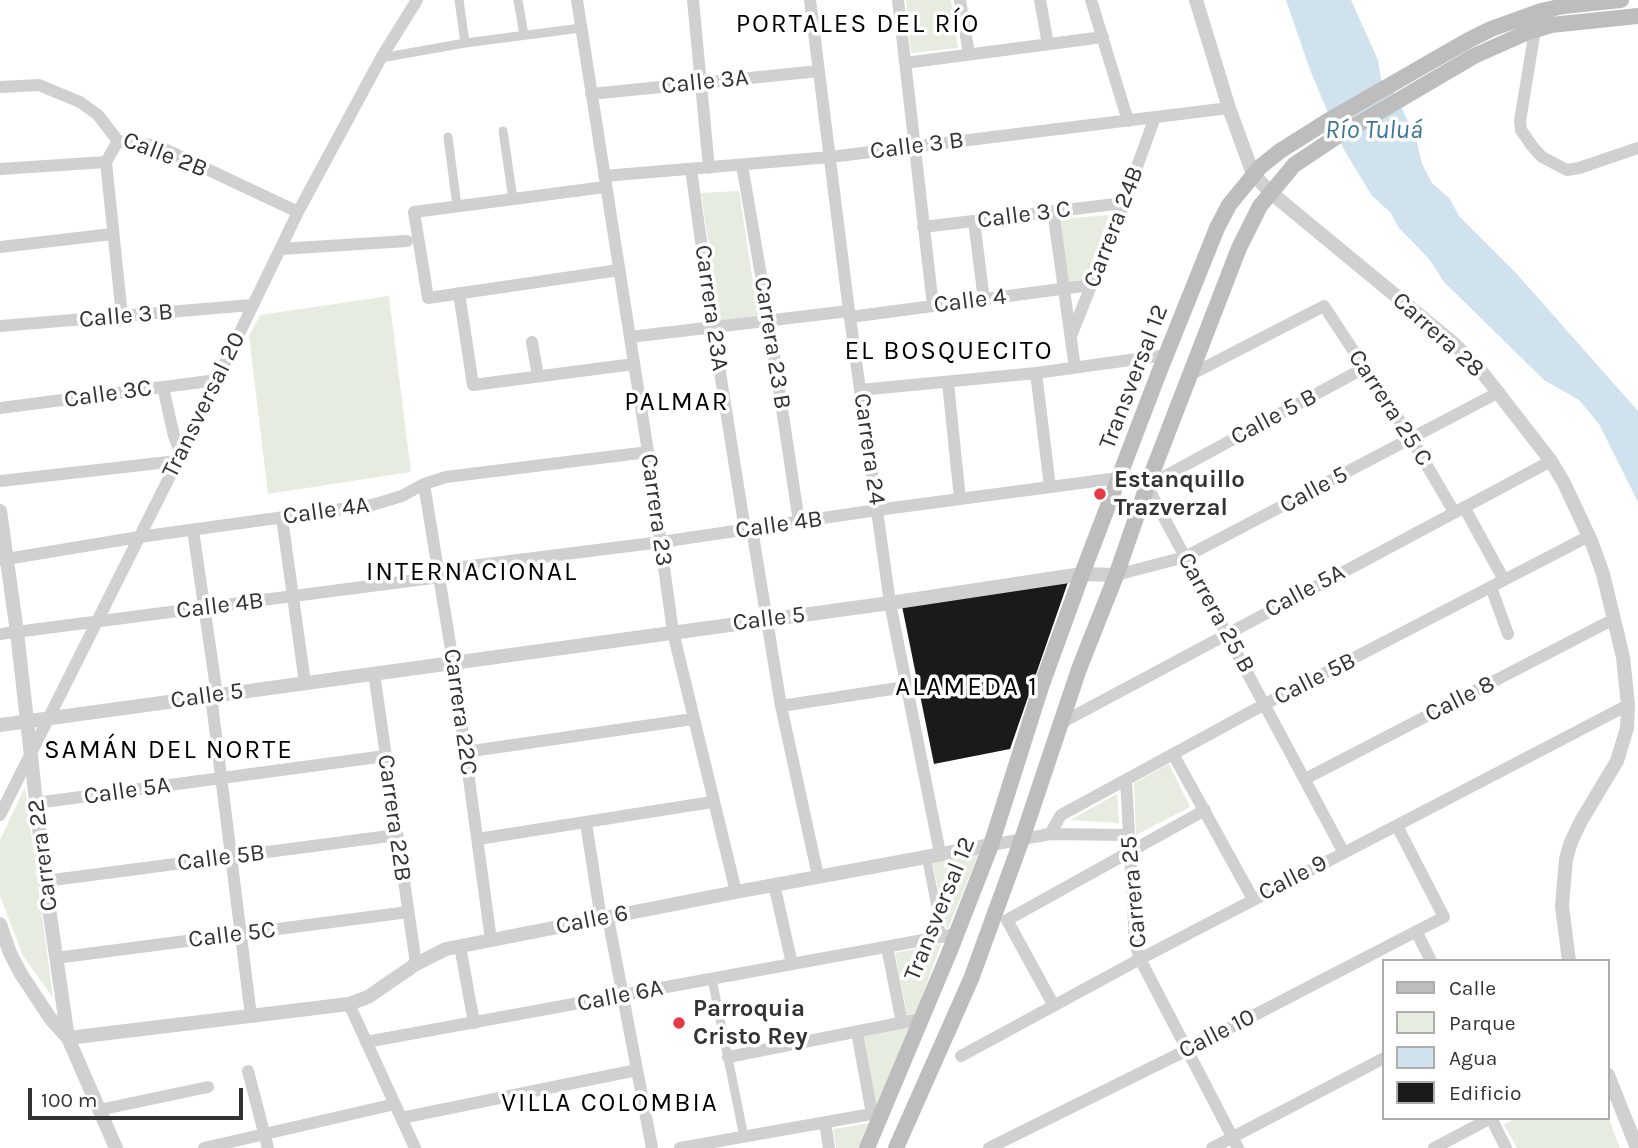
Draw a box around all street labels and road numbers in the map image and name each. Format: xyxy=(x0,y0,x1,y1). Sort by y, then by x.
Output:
street label: Calle 3A xyxy=(660,63,750,101)
street label: Calle 2B xyxy=(119,126,211,184)
street label: Calle 3 B xyxy=(869,126,965,166)
street label: Carrera 24B xyxy=(1078,162,1150,292)
street label: Calle 3 C xyxy=(976,195,1072,235)
street label: Carrera 23A xyxy=(688,243,734,373)
street label: Carrera 23 B xyxy=(747,275,797,411)
street label: Calle 4 xyxy=(932,282,1008,320)
street label: Carrera 28 xyxy=(1386,286,1490,384)
street label: Calle 3 B xyxy=(78,298,174,334)
street label: Transversal 12 xyxy=(1093,301,1175,453)
street label: Transversal 20 xyxy=(156,327,252,483)
street label: Carrera 25 C xyxy=(1342,344,1438,472)
street label: Calle 3C xyxy=(62,374,154,414)
street label: Calle 5 B xyxy=(1226,382,1322,452)
street label: Carrera 24 xyxy=(847,391,891,507)
street label: Carrera 23 xyxy=(634,452,678,568)
street label: Calle 5 xyxy=(1275,460,1353,520)
street label: Calle 4A xyxy=(281,491,371,531)
street label: Calle 4B xyxy=(734,505,824,545)
street label: Carrera 25 B xyxy=(1171,548,1261,678)
street label: Calle 5A xyxy=(1260,558,1350,624)
street label: Calle 4B xyxy=(175,586,265,626)
street label: Calle 5 xyxy=(731,600,807,638)
street label: Calle 5B xyxy=(1269,646,1361,712)
street label: Carrera 22C xyxy=(437,647,483,777)
street label: Calle 8 xyxy=(1420,669,1500,729)
street label: Calle 5 xyxy=(169,677,245,715)
street label: Carrera 22B xyxy=(371,753,417,883)
street label: Calle 5A xyxy=(82,771,172,811)
street label: Carrera 22 xyxy=(22,797,64,913)
street label: Transversal 12 xyxy=(898,833,982,985)
street label: Carrera 25 xyxy=(1115,835,1153,949)
street label: Calle 5B xyxy=(176,838,266,878)
street label: Calle 9 xyxy=(1254,849,1332,907)
street label: Calle 6 xyxy=(553,899,631,941)
street label: Calle 5C xyxy=(187,915,277,955)
street label: Calle 6A xyxy=(575,974,665,1018)
street label: Calle 10 xyxy=(1174,1003,1260,1065)

